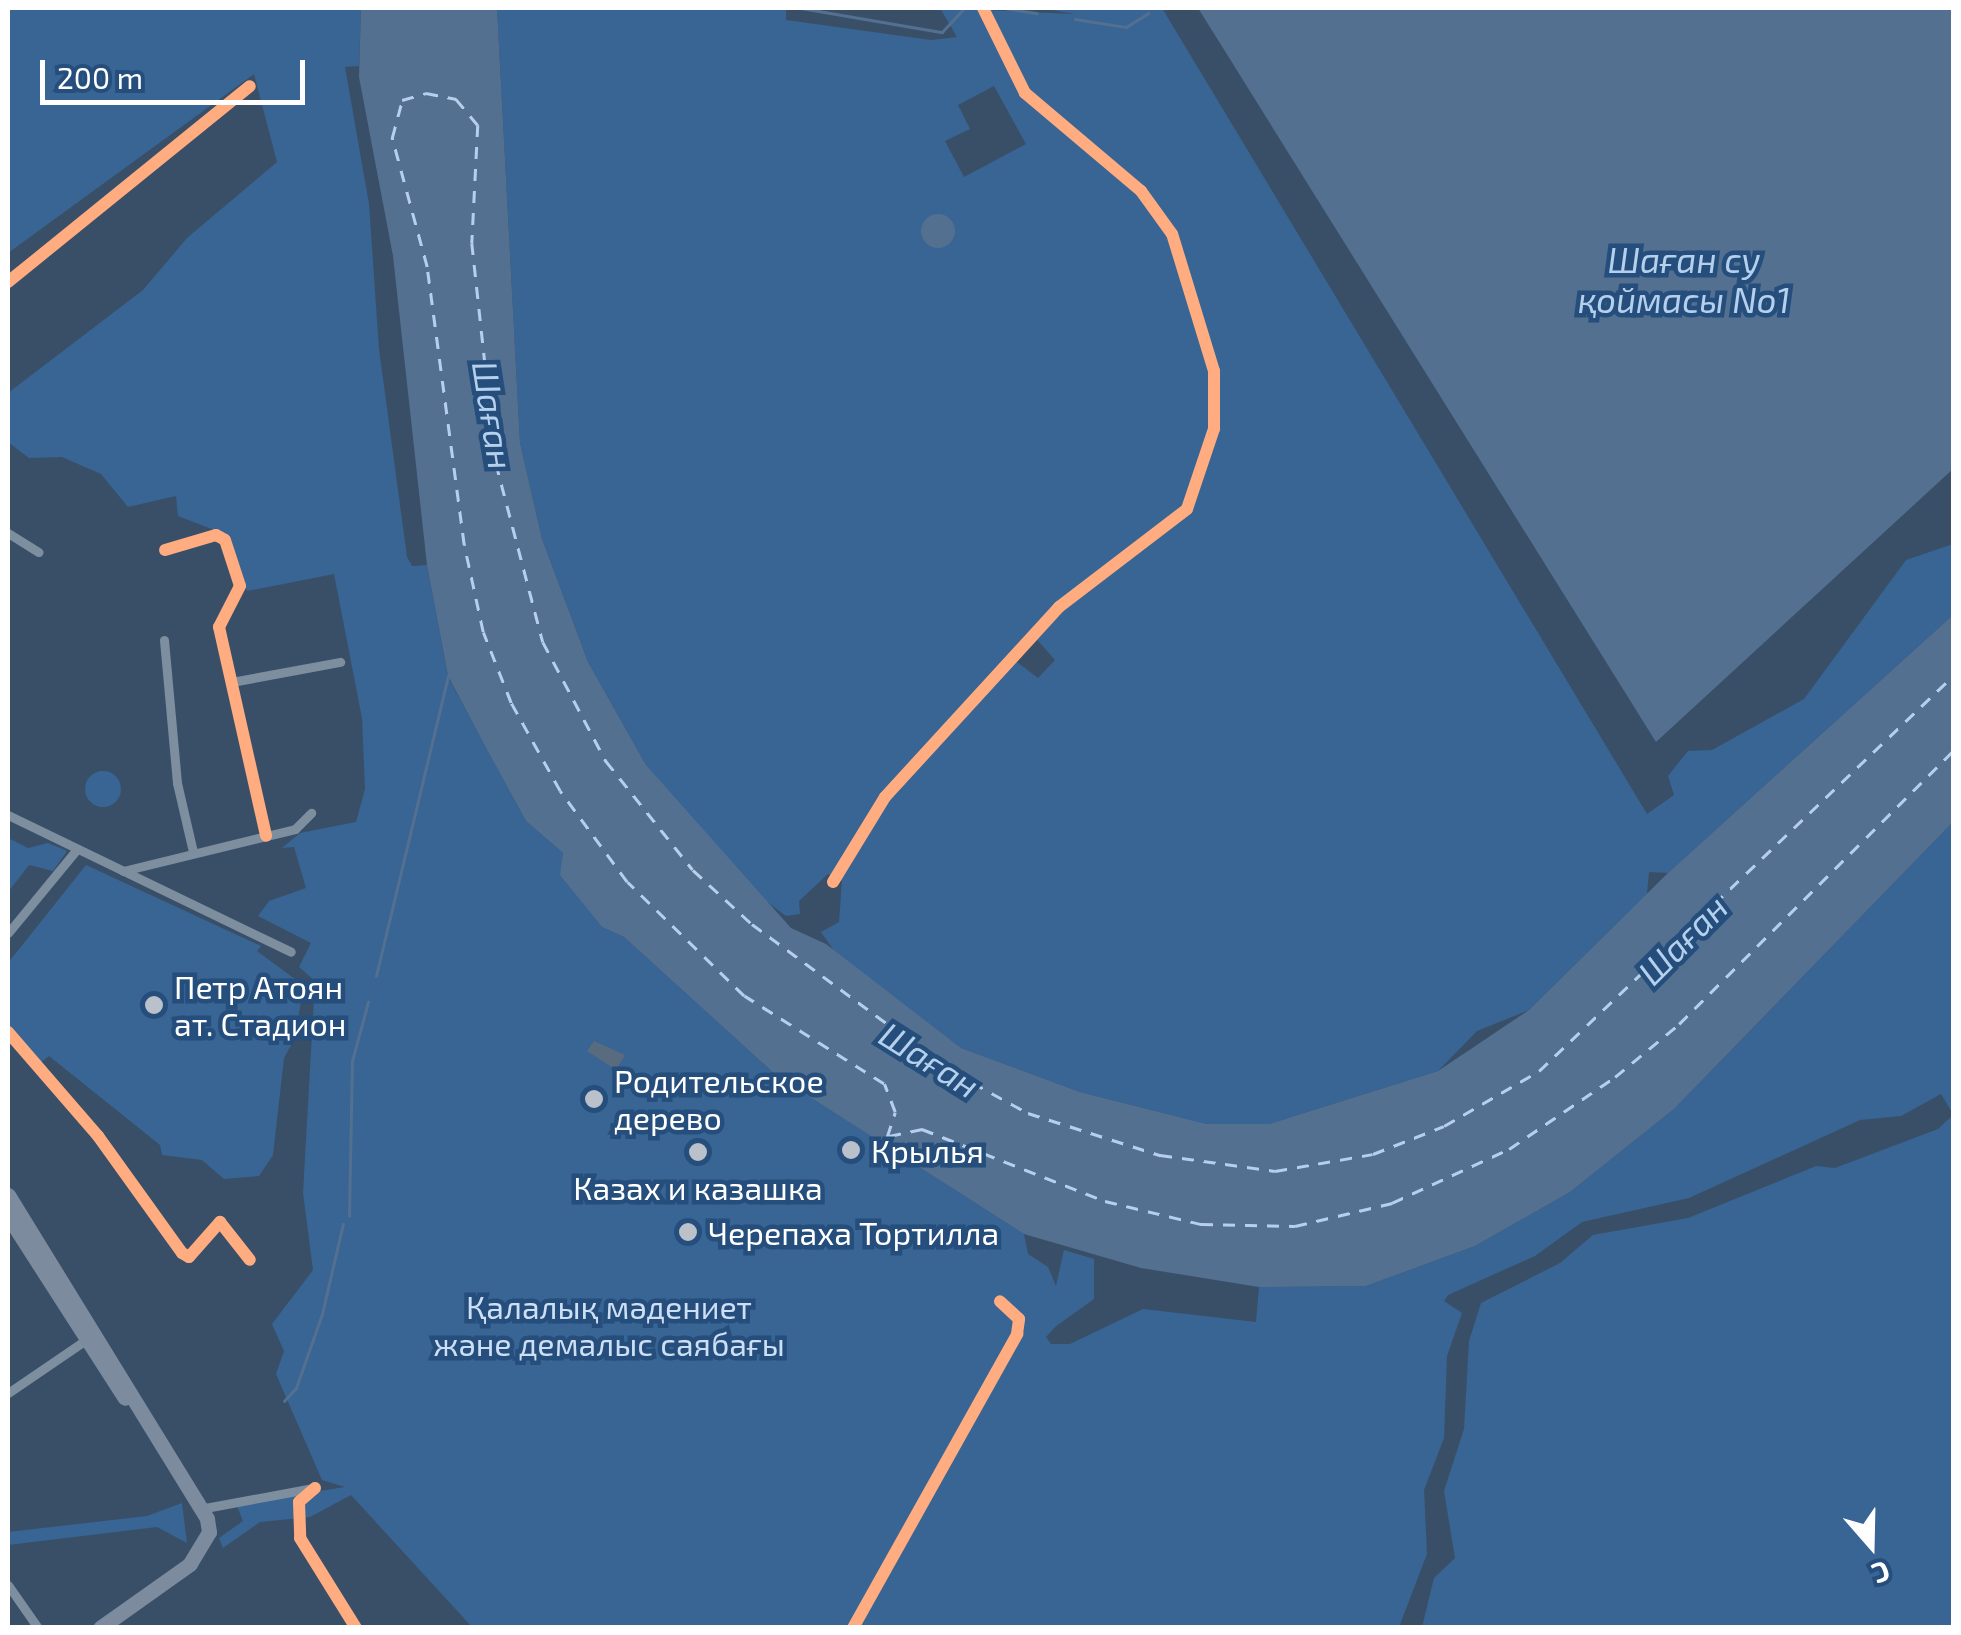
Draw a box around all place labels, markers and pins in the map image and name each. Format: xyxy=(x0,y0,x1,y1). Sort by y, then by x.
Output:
place label: Петр Атоян ат. Стадион xyxy=(174,968,346,1043)
marker: Петр Атоян ат. Стадион xyxy=(143,994,165,1016)
place label: Родительское дерево xyxy=(614,1062,824,1137)
marker: Родительское дерево xyxy=(583,1088,605,1110)
place label: Крылья xyxy=(871,1131,984,1169)
marker: Крылья xyxy=(840,1139,862,1161)
marker: Казах и казашка xyxy=(687,1141,709,1163)
place label: Казах и казашка xyxy=(573,1168,823,1206)
place label: Черепаха Тортилла xyxy=(708,1213,999,1251)
marker: Черепаха Тортилла xyxy=(677,1221,699,1243)

